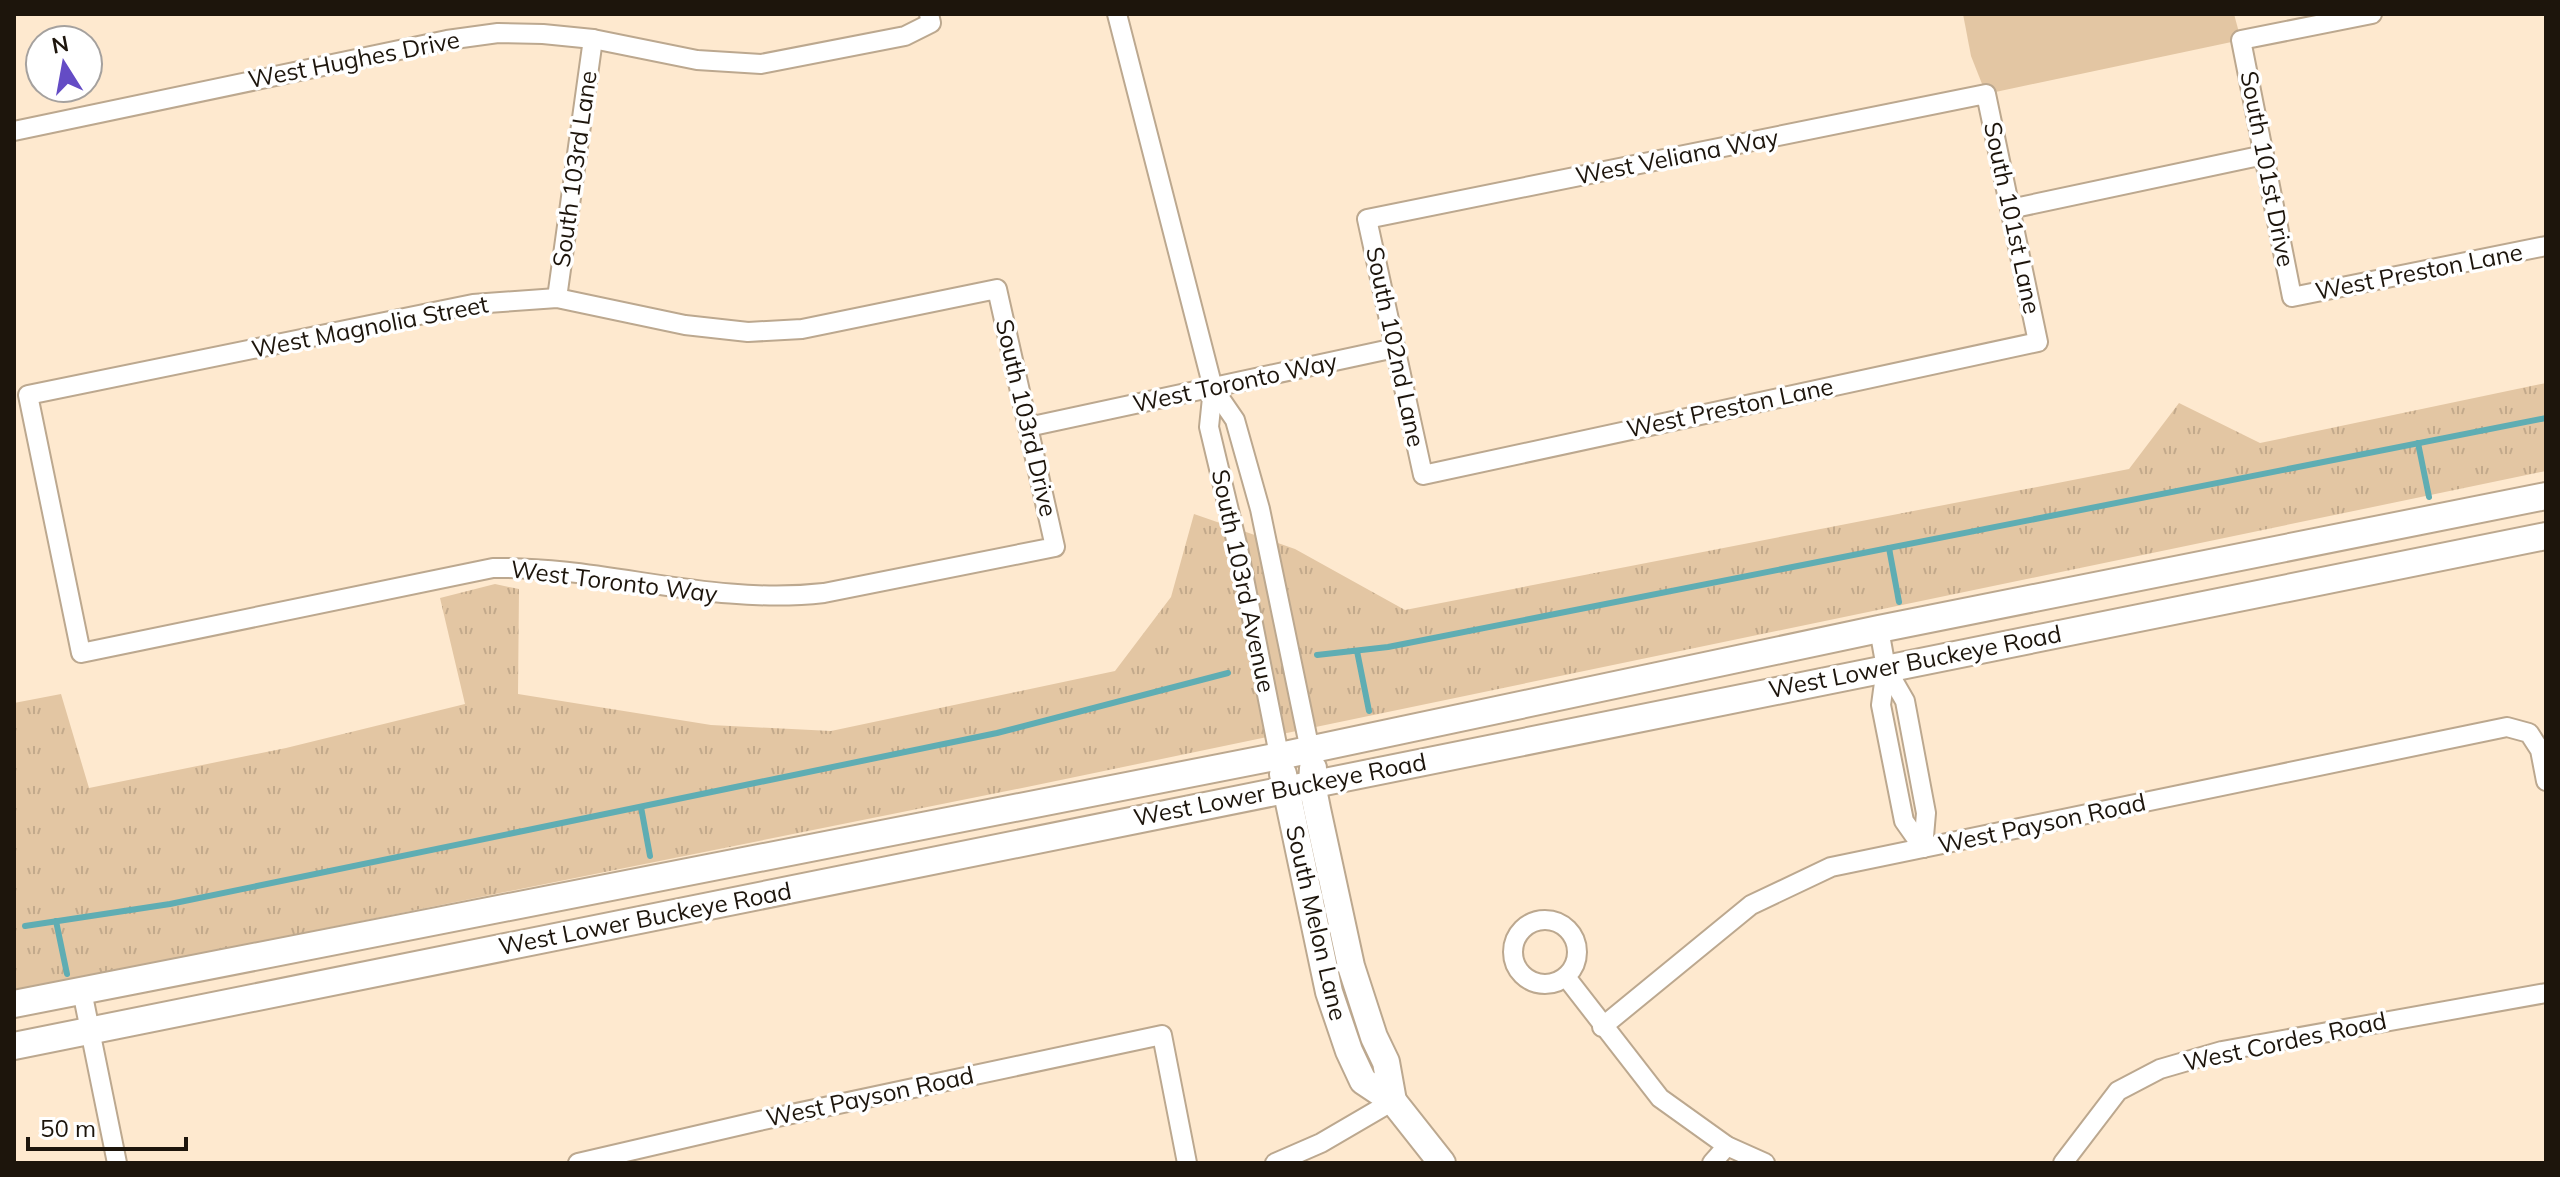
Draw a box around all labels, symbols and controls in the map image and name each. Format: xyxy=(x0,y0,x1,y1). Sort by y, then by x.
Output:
north arrow xyxy=(24,24,104,104)
street label: West Hughes Drive xyxy=(246,24,462,94)
text: N xyxy=(49,29,71,60)
street label: South 101st Drive xyxy=(2234,68,2302,269)
street label: South 103rd Lane xyxy=(545,69,603,269)
street label: South 101st Lane xyxy=(1978,119,2048,317)
street label: West Veliana Way xyxy=(1573,122,1781,190)
street label: West Preston Lane xyxy=(2313,236,2525,306)
street label: South 102nd Lane xyxy=(1360,244,1432,450)
street label: West Magnolia Street xyxy=(249,288,491,364)
street label: South 103rd Drive xyxy=(990,316,1064,519)
street label: West Toronto Way xyxy=(1130,346,1340,418)
street label: West Preston Lane xyxy=(1624,370,1836,444)
street label: South 103rd Avenue xyxy=(1206,467,1282,695)
street label: West Toronto Way xyxy=(509,553,719,609)
street label: West Lower Buckeye Road xyxy=(1766,618,2064,704)
street label: West Lower Buckeye Road xyxy=(1131,746,1429,832)
street label: West Payson Road xyxy=(1935,786,2148,860)
street label: South Melon Lane xyxy=(1280,822,1354,1023)
street label: West Lower Buckeye Road xyxy=(496,875,794,961)
street label: West Cordes Road xyxy=(2180,1005,2389,1077)
street label: West Payson Road xyxy=(763,1059,976,1133)
scale bar xyxy=(28,1101,186,1151)
text: 50 m xyxy=(40,1113,96,1143)

